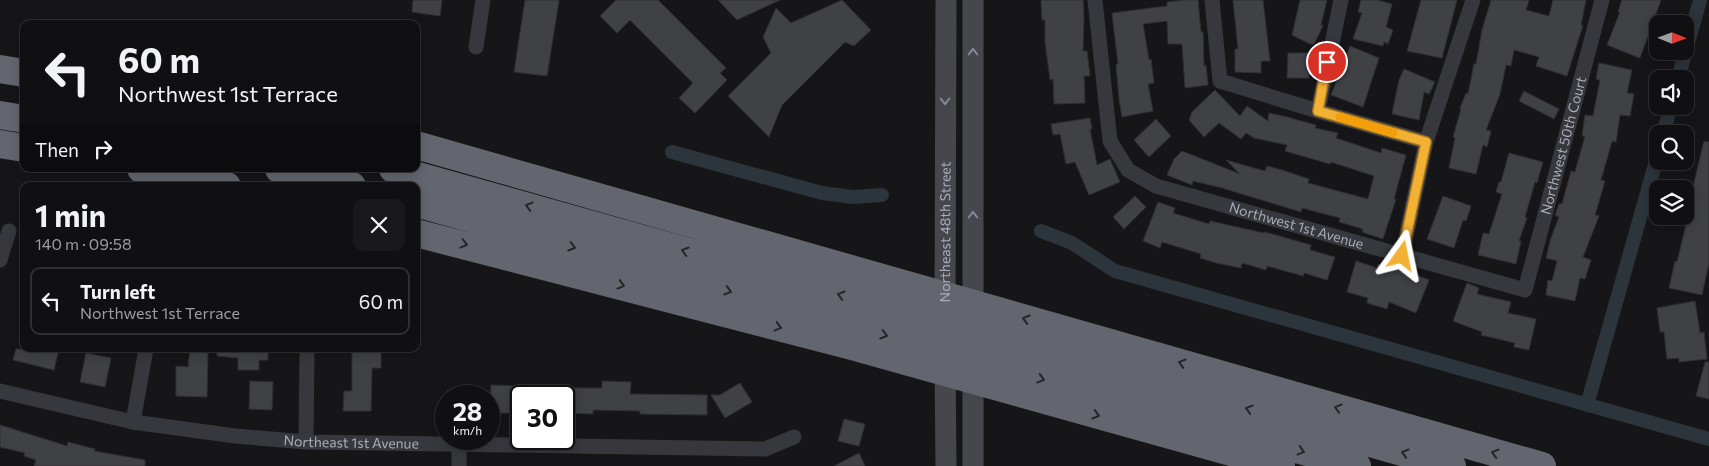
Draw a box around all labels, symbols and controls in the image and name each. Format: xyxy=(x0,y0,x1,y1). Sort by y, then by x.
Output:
north arrow xyxy=(1649,15,1694,60)
map controls xyxy=(1649,15,1694,225)
text: 60 m xyxy=(118,37,200,80)
icon: left xyxy=(35,40,100,105)
pin xyxy=(1306,41,1348,83)
one-way arrow xyxy=(968,48,978,56)
icon: arrive xyxy=(1313,48,1341,76)
button: sound xyxy=(1649,70,1694,115)
street label: Northwest 50th Court xyxy=(1536,74,1589,216)
text: Northwest 1st Terrace xyxy=(118,80,338,107)
one-way arrow xyxy=(940,98,950,105)
button: search xyxy=(1649,125,1694,170)
icon: right xyxy=(89,135,117,163)
text: Then xyxy=(35,138,79,161)
street label: Northeast 48th Street xyxy=(936,161,953,302)
button: layers xyxy=(1649,180,1694,225)
text: 1 min xyxy=(35,196,106,233)
street label: Northwest 1st Avenue xyxy=(1227,198,1366,252)
button: close xyxy=(353,199,405,251)
one-way arrow xyxy=(525,202,533,212)
one-way arrow xyxy=(968,211,978,218)
position arrow xyxy=(1375,229,1427,281)
text: 140 m · 09:58 xyxy=(35,234,132,253)
one-way arrow xyxy=(459,239,467,249)
one-way arrow xyxy=(567,241,575,251)
one-way arrow xyxy=(681,246,690,256)
text: Turn left xyxy=(80,280,155,303)
one-way arrow xyxy=(616,280,624,290)
one-way arrow xyxy=(723,285,732,295)
icon: left xyxy=(37,287,65,315)
text: 60 m xyxy=(359,290,403,313)
one-way arrow xyxy=(838,291,846,301)
text: Northwest 1st Terrace xyxy=(80,303,240,322)
one-way arrow xyxy=(1022,314,1030,324)
one-way arrow xyxy=(773,321,781,331)
one-way arrow xyxy=(880,329,888,339)
one-way arrow xyxy=(1179,359,1187,369)
one-way arrow xyxy=(1036,373,1044,383)
speed limit sign: 30 xyxy=(510,385,575,450)
text: 28 xyxy=(453,396,482,426)
one-way arrow xyxy=(1334,403,1343,414)
one-way arrow xyxy=(1245,404,1253,414)
one-way arrow xyxy=(1092,410,1100,420)
text: km/h xyxy=(453,423,482,437)
street label: Northeast 1st Avenue xyxy=(283,431,419,452)
one-way arrow xyxy=(1297,445,1305,455)
one-way arrow xyxy=(1402,448,1410,458)
one-way arrow xyxy=(1491,448,1499,458)

